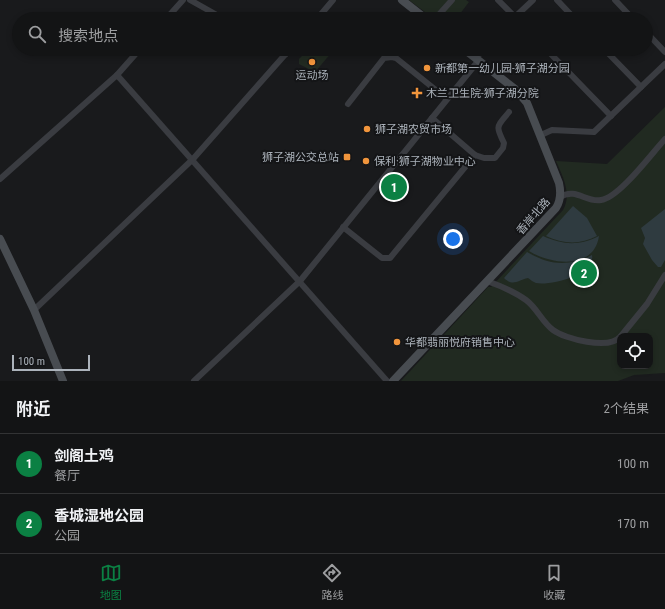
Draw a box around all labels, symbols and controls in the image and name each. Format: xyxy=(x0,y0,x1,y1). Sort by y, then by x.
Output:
search box xyxy=(12,12,653,56)
icon: search xyxy=(26,23,48,45)
text: 搜索地点 xyxy=(58,27,118,45)
marker: 运动场 xyxy=(307,57,317,67)
place label: 新都第一幼儿园-狮子湖分园 xyxy=(435,62,570,75)
marker: 新都第一幼儿园-狮子湖分园 xyxy=(422,63,432,73)
place label: 运动场 xyxy=(296,69,329,82)
marker: 木兰卫生院-狮子湖分院 xyxy=(411,87,423,99)
place label: 木兰卫生院-狮子湖分院 xyxy=(426,87,539,100)
place label: 狮子湖农贸市场 xyxy=(375,123,452,136)
marker: 狮子湖农贸市场 xyxy=(362,124,372,134)
place label: 狮子湖公交总站 xyxy=(262,151,339,164)
marker: 狮子湖公交总站 xyxy=(342,152,352,162)
place label: 保利·狮子湖物业中心 xyxy=(374,155,476,168)
marker: 保利·狮子湖物业中心 xyxy=(361,156,371,166)
pin: 1 xyxy=(381,172,407,202)
street label: 香岸北路 xyxy=(514,195,553,237)
your location xyxy=(443,229,463,249)
pin: 2 xyxy=(571,258,597,288)
map controls xyxy=(617,333,653,369)
button: locate xyxy=(617,333,653,369)
place label: 华都翡丽悦府销售中心 xyxy=(405,336,515,349)
marker: 华都翡丽悦府销售中心 xyxy=(392,337,402,347)
scale bar xyxy=(12,353,90,372)
text: 100 m xyxy=(18,355,45,368)
text: 附近 xyxy=(16,399,50,419)
text: 2个结果 xyxy=(604,401,649,416)
text: 剑阁土鸡 xyxy=(54,447,114,465)
text: 1 xyxy=(26,456,32,471)
text: 100 m xyxy=(617,456,649,471)
text: 餐厅 xyxy=(54,468,80,483)
text: 香城湿地公园 xyxy=(54,507,144,525)
text: 2 xyxy=(26,516,32,531)
text: 170 m xyxy=(617,516,649,531)
text: 公园 xyxy=(54,528,80,543)
tab: 地图 xyxy=(100,562,122,602)
tab: 路线 xyxy=(321,562,343,602)
tab: 收藏 xyxy=(543,562,565,602)

